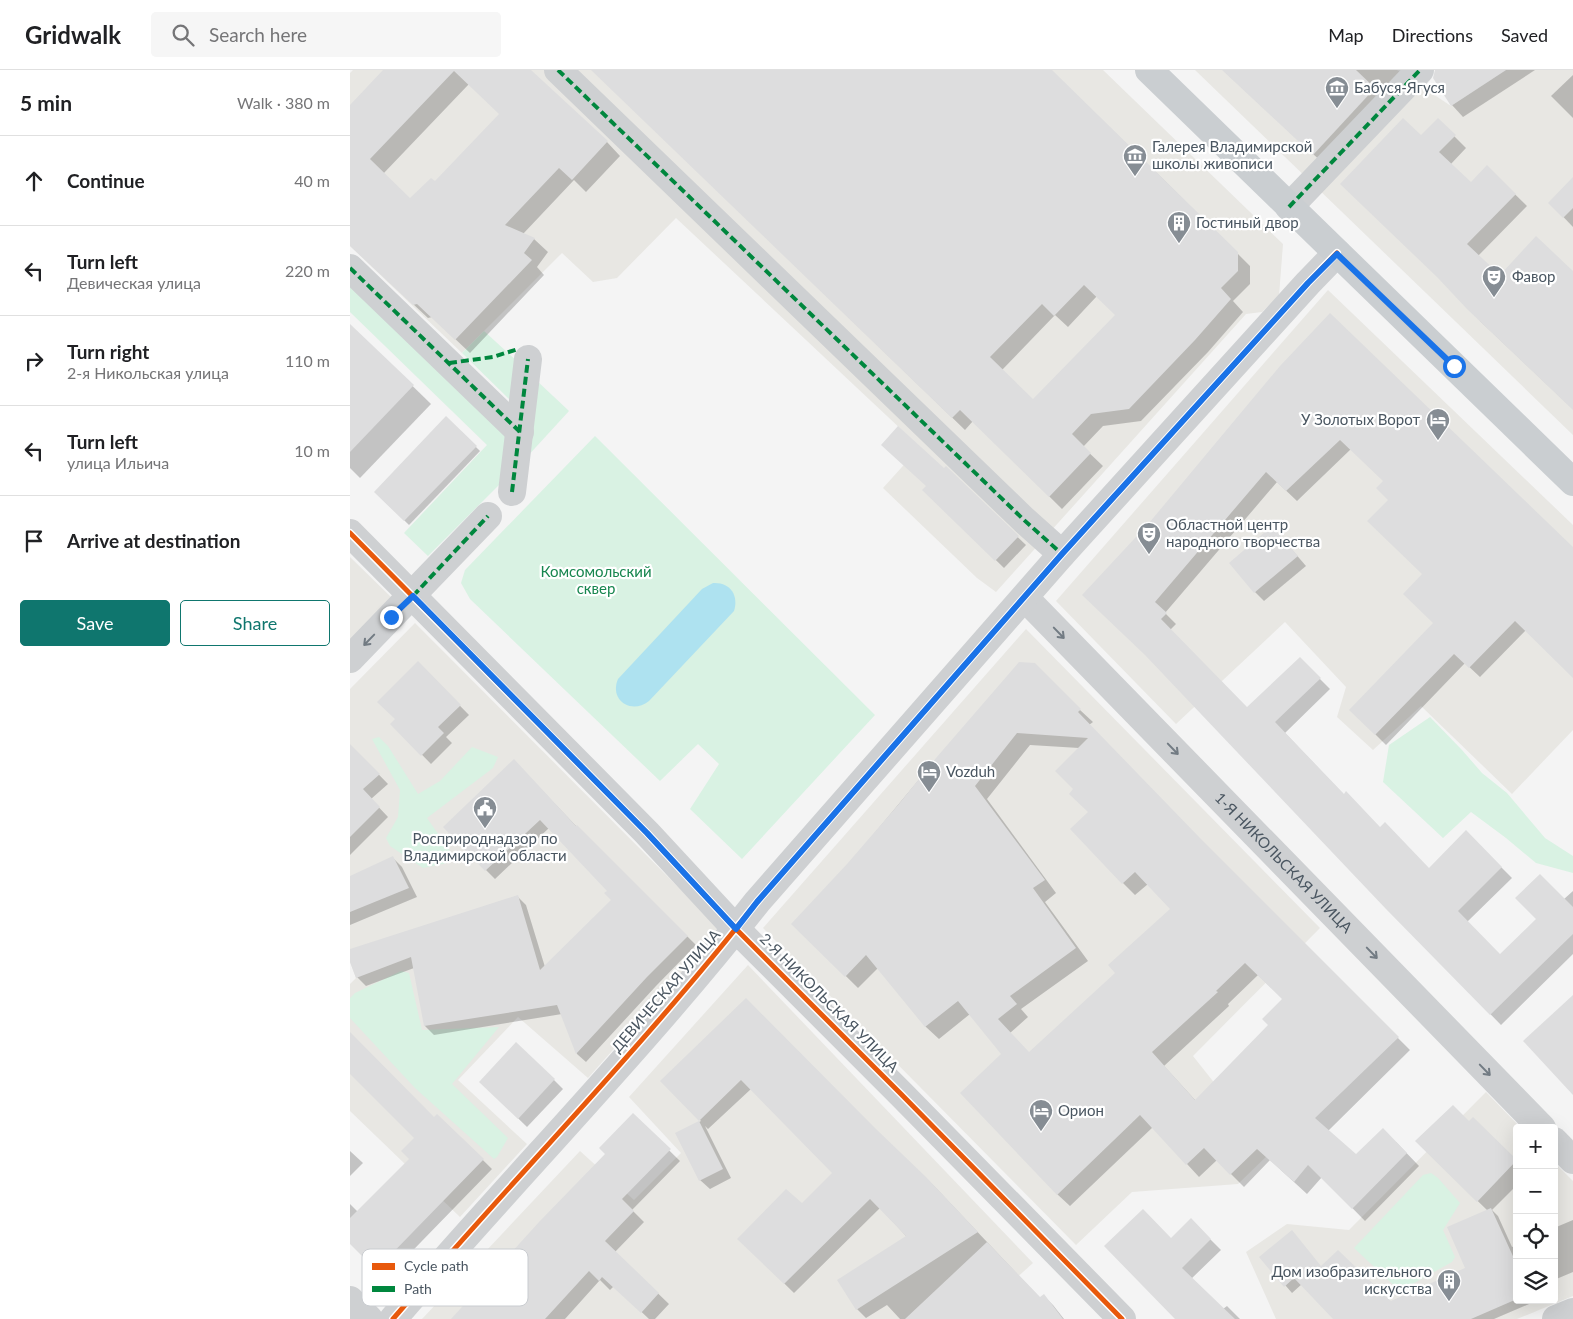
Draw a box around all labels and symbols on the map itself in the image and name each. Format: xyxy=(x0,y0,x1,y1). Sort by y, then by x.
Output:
museum icon: Бабуся-Ягуся xyxy=(1324,75,1350,109)
place label: Бабуся-Ягуся xyxy=(1354,78,1445,96)
place label: Галерея Владимирской школы живописи xyxy=(1152,137,1312,172)
museum icon: Галерея Владимирской школы живописи xyxy=(1122,143,1148,177)
building icon: Гостиный двор xyxy=(1166,210,1192,244)
place label: Гостиный двор xyxy=(1196,213,1299,231)
theatre icon: Фавор xyxy=(1481,264,1507,298)
place label: Фавор xyxy=(1512,267,1555,285)
route start xyxy=(1443,355,1466,378)
hotel icon: У Золотых Ворот xyxy=(1425,407,1451,441)
place label: У Золотых Ворот xyxy=(1301,410,1420,428)
place label: Областной центр народного творчества xyxy=(1166,515,1320,550)
theatre icon: Областной центр народного творчества xyxy=(1136,521,1162,555)
park label: Комсомольский сквер xyxy=(540,562,652,597)
route end xyxy=(380,606,403,629)
one-way arrow xyxy=(1053,626,1065,639)
one-way arrow xyxy=(363,634,375,646)
one-way arrow xyxy=(1167,742,1179,755)
hotel icon: Vozduh xyxy=(916,759,942,793)
place label: Vozduh xyxy=(946,762,995,780)
street label: 1-Я НИКОЛЬСКАЯ УЛИЦА xyxy=(1212,788,1357,937)
public building icon: Росприроднадзор по Владимирской области xyxy=(472,795,498,829)
place label: Росприроднадзор по Владимирской области xyxy=(403,829,567,864)
street label: ДЕВИЧЕСКАЯ УЛИЦА xyxy=(607,925,724,1055)
street label: 2-Я НИКОЛЬСКАЯ УЛИЦА xyxy=(757,929,903,1076)
one-way arrow xyxy=(1366,947,1378,959)
one-way arrow xyxy=(1479,1063,1491,1076)
hotel icon: Орион xyxy=(1028,1098,1054,1132)
place label: Орион xyxy=(1058,1101,1104,1119)
legend xyxy=(362,1249,528,1306)
text: Cycle path xyxy=(404,1257,469,1274)
place label: Дом изобразительного искусства xyxy=(1271,1262,1432,1297)
building icon: Дом изобразительного искусства xyxy=(1436,1268,1462,1302)
text: Path xyxy=(404,1280,432,1297)

